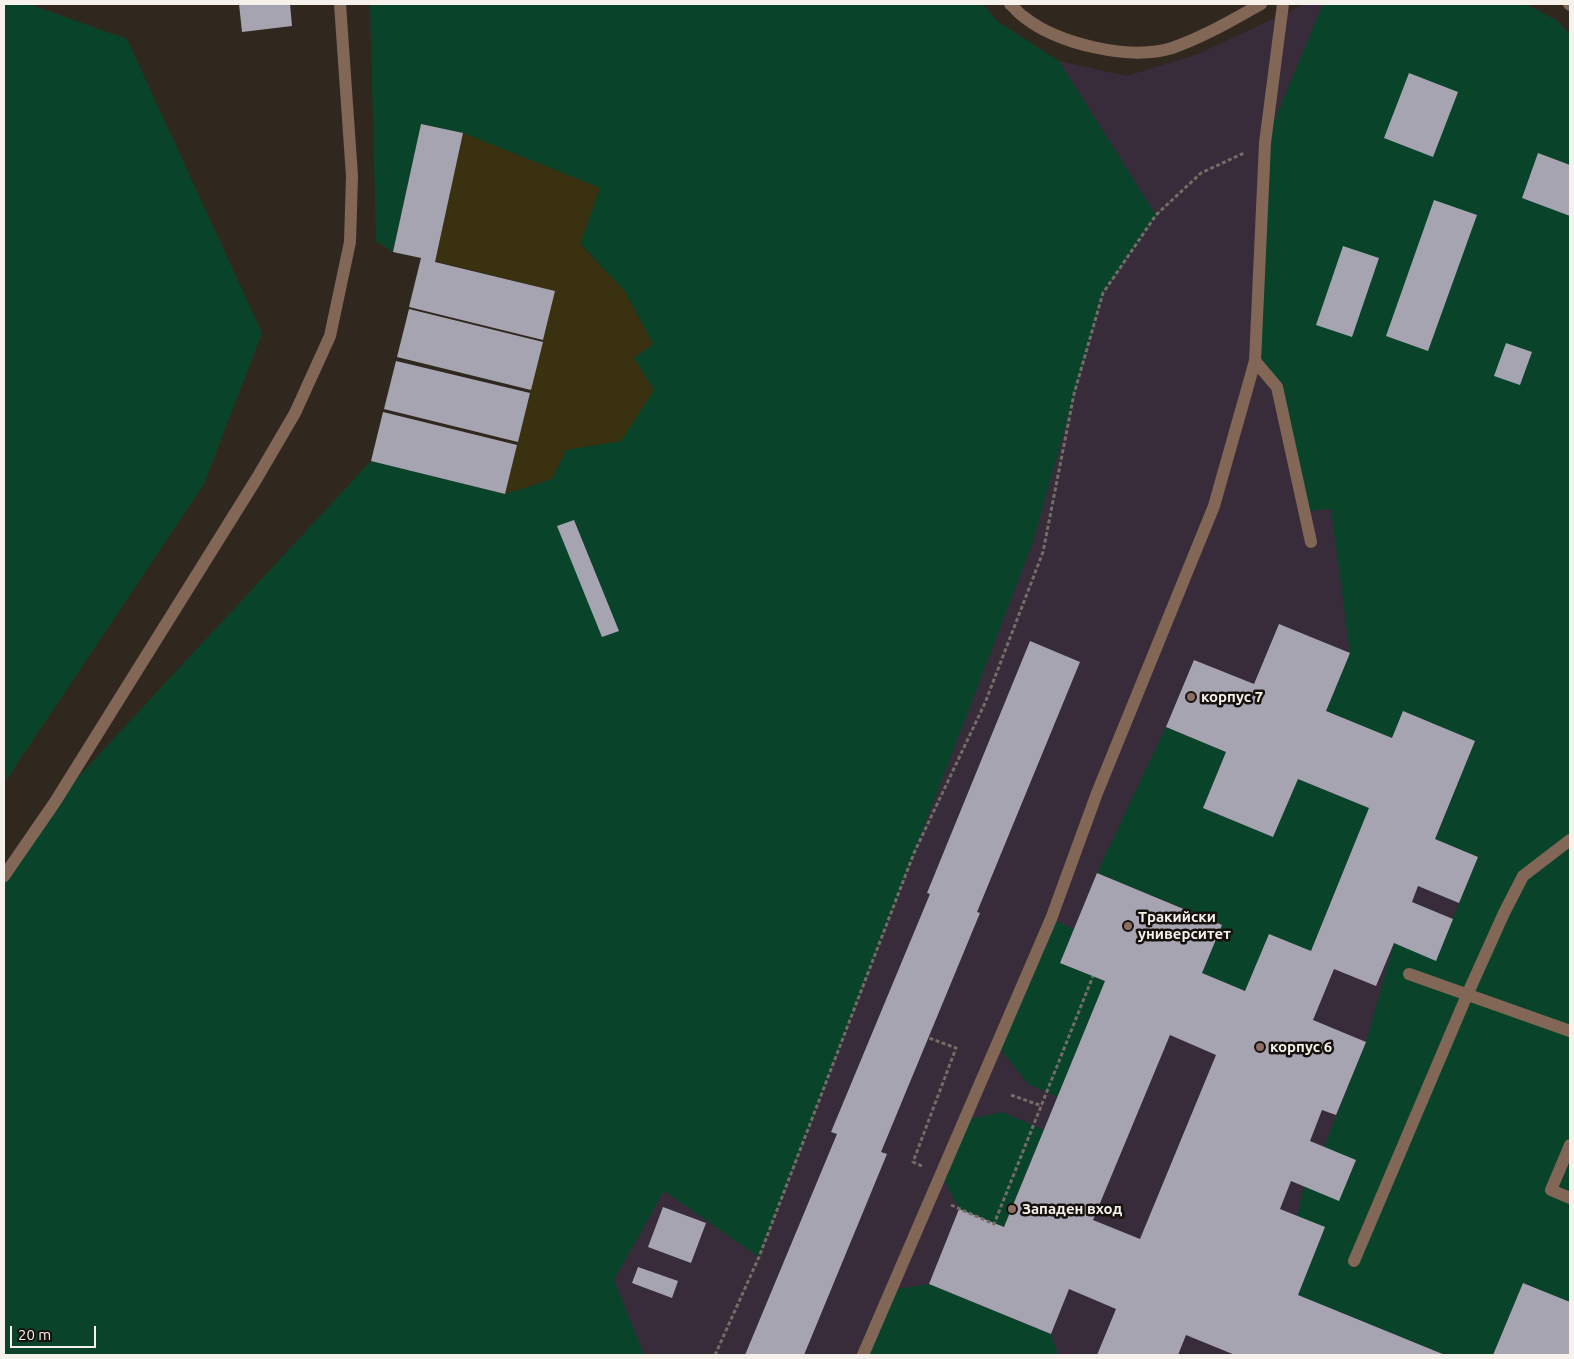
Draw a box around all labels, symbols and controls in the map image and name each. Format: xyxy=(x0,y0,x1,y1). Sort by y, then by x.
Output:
place label: корпус 7 xyxy=(1201,688,1263,706)
marker: корпус 7 xyxy=(1185,691,1197,703)
place label: Тракийски университет xyxy=(1138,908,1231,943)
marker: Тракийски университет xyxy=(1122,920,1134,932)
place label: корпус 6 xyxy=(1270,1038,1332,1056)
marker: корпус 6 xyxy=(1254,1041,1266,1053)
place label: Западен вход xyxy=(1022,1200,1122,1218)
marker: Западен вход xyxy=(1006,1203,1018,1215)
scale bar xyxy=(12,1316,99,1348)
text: 20 m xyxy=(18,1326,51,1343)

